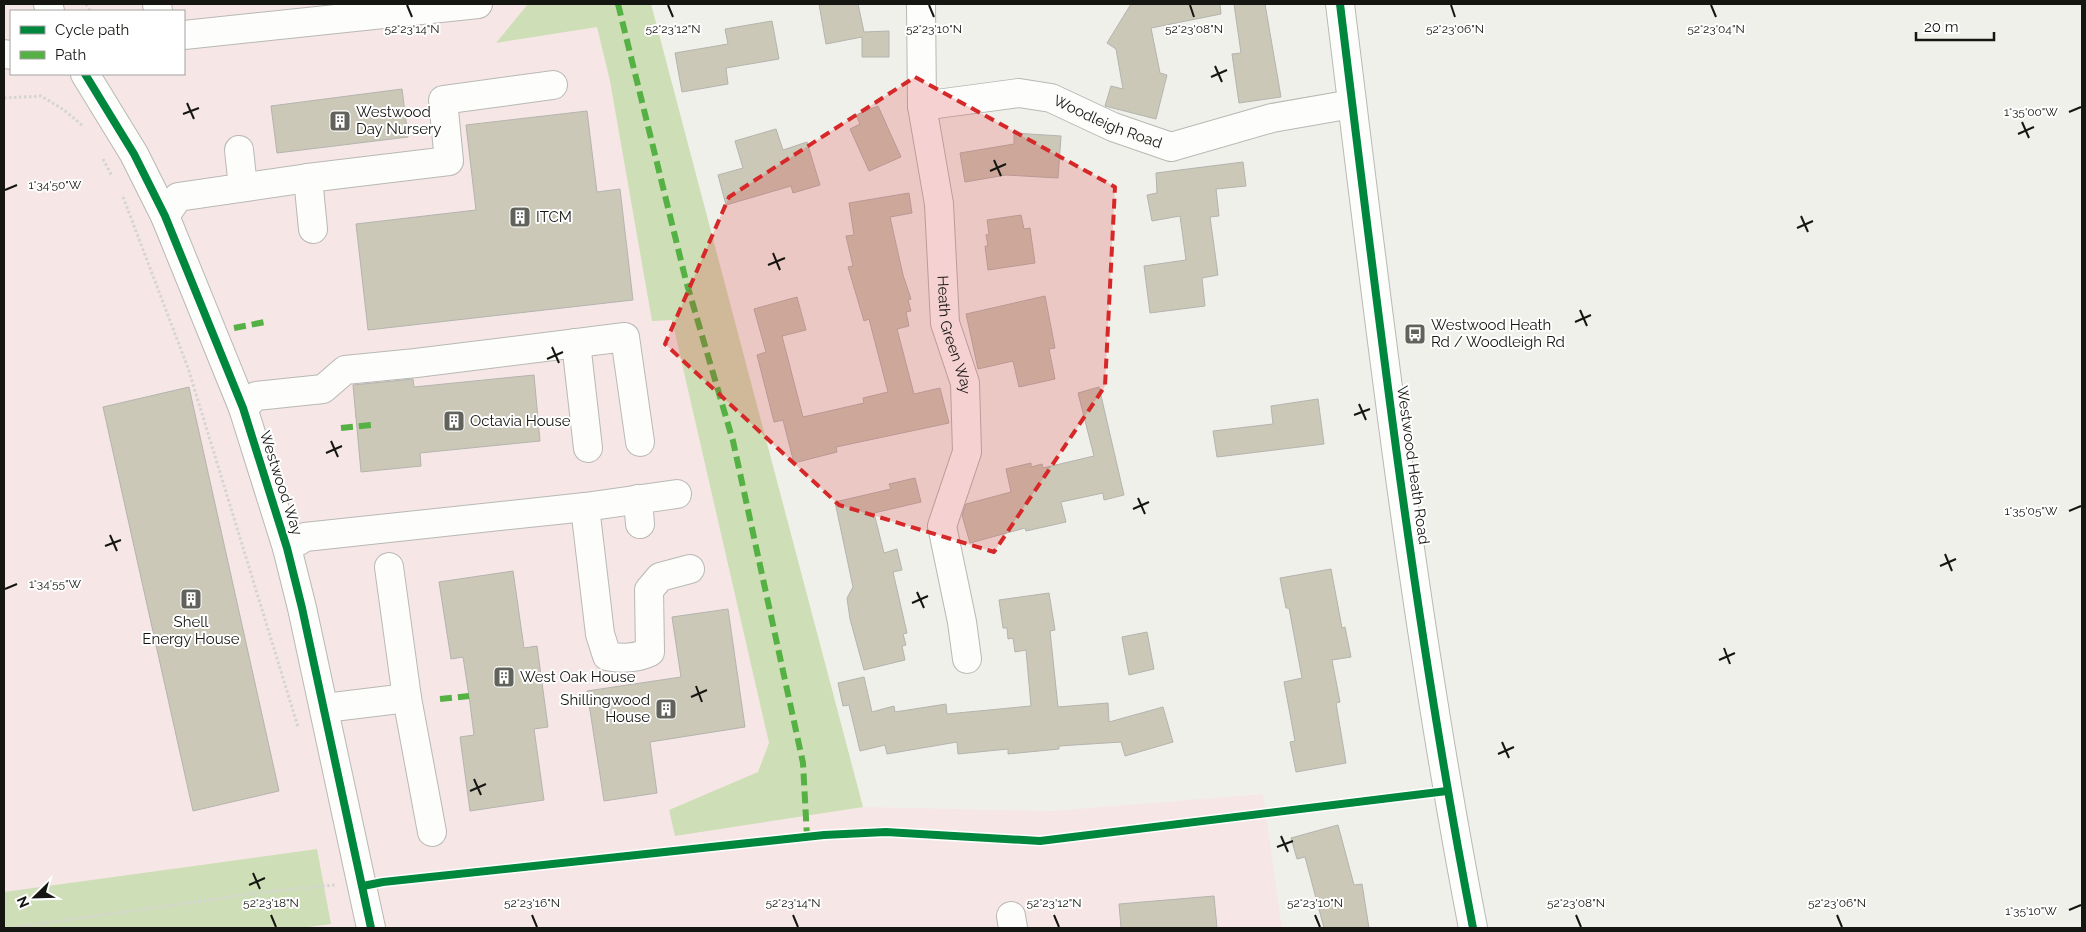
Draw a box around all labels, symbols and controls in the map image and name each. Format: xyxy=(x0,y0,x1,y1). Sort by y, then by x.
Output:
legend xyxy=(10,10,185,75)
scale bar xyxy=(1916,10,1994,42)
text: 20 m xyxy=(1924,18,1959,36)
text: Cycle path xyxy=(55,21,129,39)
text: 52°23'14"N xyxy=(384,22,440,36)
text: 52°23'12"N xyxy=(646,22,700,36)
text: 52°23'10"N xyxy=(906,22,962,36)
text: 52°23'08"N xyxy=(1165,22,1223,36)
text: 52°23'06"N xyxy=(1426,22,1484,36)
text: 52°23'04"N xyxy=(1687,22,1745,36)
text: Path xyxy=(55,46,86,64)
street label: Woodleigh Road xyxy=(1051,91,1164,152)
place label: Westwood Day Nursery xyxy=(356,103,441,138)
text: 1°35'00"W xyxy=(2004,105,2058,119)
building icon: Westwood Day Nursery xyxy=(328,109,352,133)
text: 1°34'50"W xyxy=(29,178,82,192)
building icon: ITCM xyxy=(508,205,532,229)
place label: ITCM xyxy=(536,208,572,226)
street label: Heath Green Way xyxy=(934,275,974,394)
place label: Westwood Heath Rd / Woodleigh Rd xyxy=(1431,316,1565,351)
bus stop icon: Westwood Heath Rd / Woodleigh Rd xyxy=(1403,322,1427,346)
street label: Westwood Heath Road xyxy=(1393,384,1433,546)
building icon: Octavia House xyxy=(442,409,466,433)
place label: Octavia House xyxy=(470,412,571,430)
street label: Westwood Way xyxy=(256,428,306,538)
text: 1°35'05"W xyxy=(2004,504,2058,518)
text: 1°34'55"W xyxy=(29,577,81,591)
building icon: Shell Energy House xyxy=(179,587,203,611)
place label: Shell Energy House xyxy=(142,613,240,648)
building icon: West Oak House xyxy=(492,665,516,689)
place label: West Oak House xyxy=(520,668,636,686)
place label: Shillingwood House xyxy=(560,691,650,726)
building icon: Shillingwood House xyxy=(654,697,678,721)
north arrow xyxy=(10,872,60,922)
text: N xyxy=(14,894,32,910)
text: 52°23'18"N xyxy=(243,896,299,910)
text: 52°23'16"N xyxy=(504,896,560,910)
text: 52°23'14"N xyxy=(765,896,821,910)
text: 52°23'12"N xyxy=(1027,896,1081,910)
text: 52°23'10"N xyxy=(1287,896,1343,910)
text: 52°23'08"N xyxy=(1547,896,1605,910)
text: 52°23'06"N xyxy=(1808,896,1866,910)
text: 1°35'10"W xyxy=(2005,904,2057,918)

